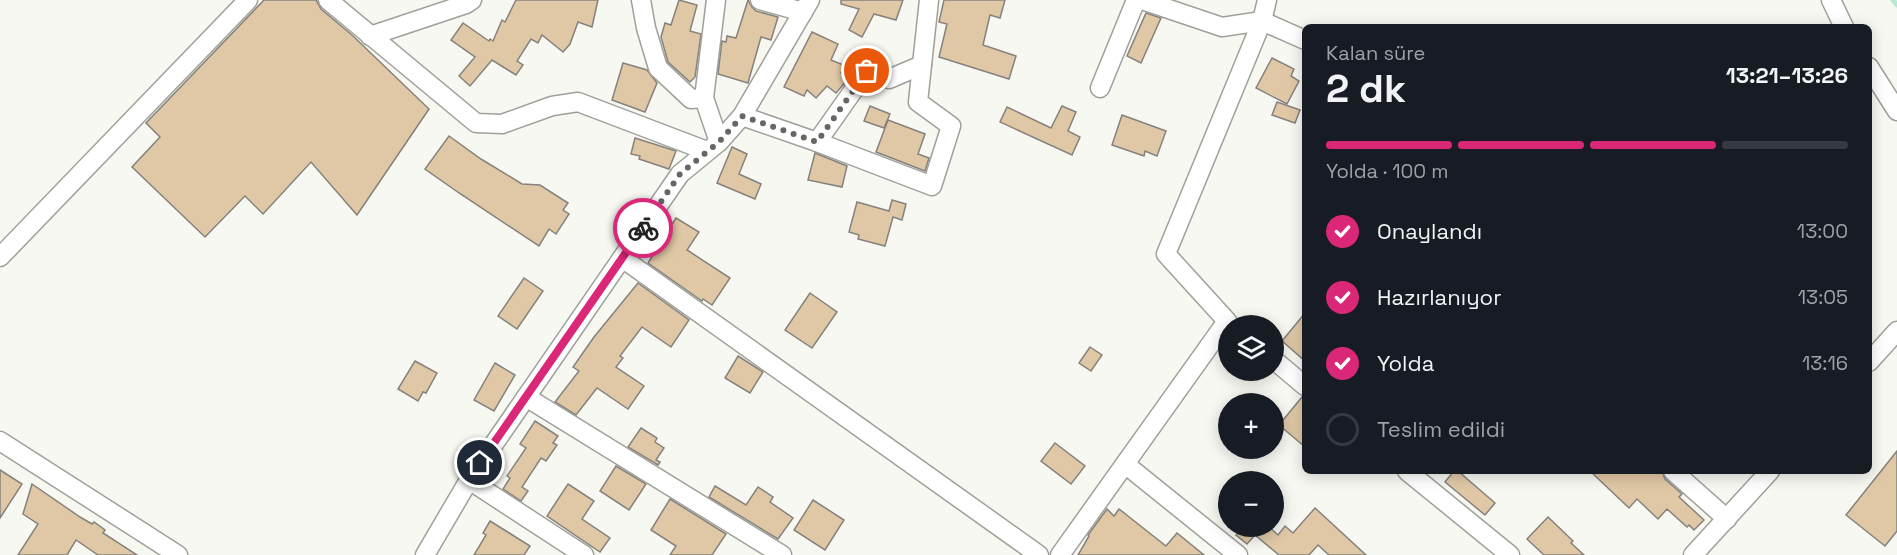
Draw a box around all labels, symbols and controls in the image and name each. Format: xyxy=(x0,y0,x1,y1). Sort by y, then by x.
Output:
text: Kalan süre xyxy=(1326,40,1425,66)
pin xyxy=(841,45,892,96)
icon: bag xyxy=(850,54,883,87)
text: 13:21–13:26 xyxy=(1726,61,1848,89)
text: 2 dk xyxy=(1326,64,1406,113)
text: Yolda · 100 m xyxy=(1326,158,1448,184)
courier xyxy=(613,198,673,258)
icon: bike xyxy=(627,212,660,245)
icon: check xyxy=(1326,215,1359,248)
text: Onaylandı xyxy=(1377,217,1482,245)
text: 13:00 xyxy=(1797,218,1848,244)
icon: check xyxy=(1326,281,1359,314)
text: Hazırlanıyor xyxy=(1377,283,1502,311)
text: 13:05 xyxy=(1798,284,1848,310)
map controls xyxy=(1218,315,1284,537)
button: layers xyxy=(1218,315,1284,381)
icon: check xyxy=(1326,347,1359,380)
text: Yolda xyxy=(1377,349,1434,377)
text: 13:16 xyxy=(1802,350,1848,376)
button: + xyxy=(1218,393,1284,459)
text: Teslim edildi xyxy=(1377,415,1505,443)
pin xyxy=(454,437,505,488)
icon: home xyxy=(463,446,496,479)
button: − xyxy=(1218,471,1284,537)

